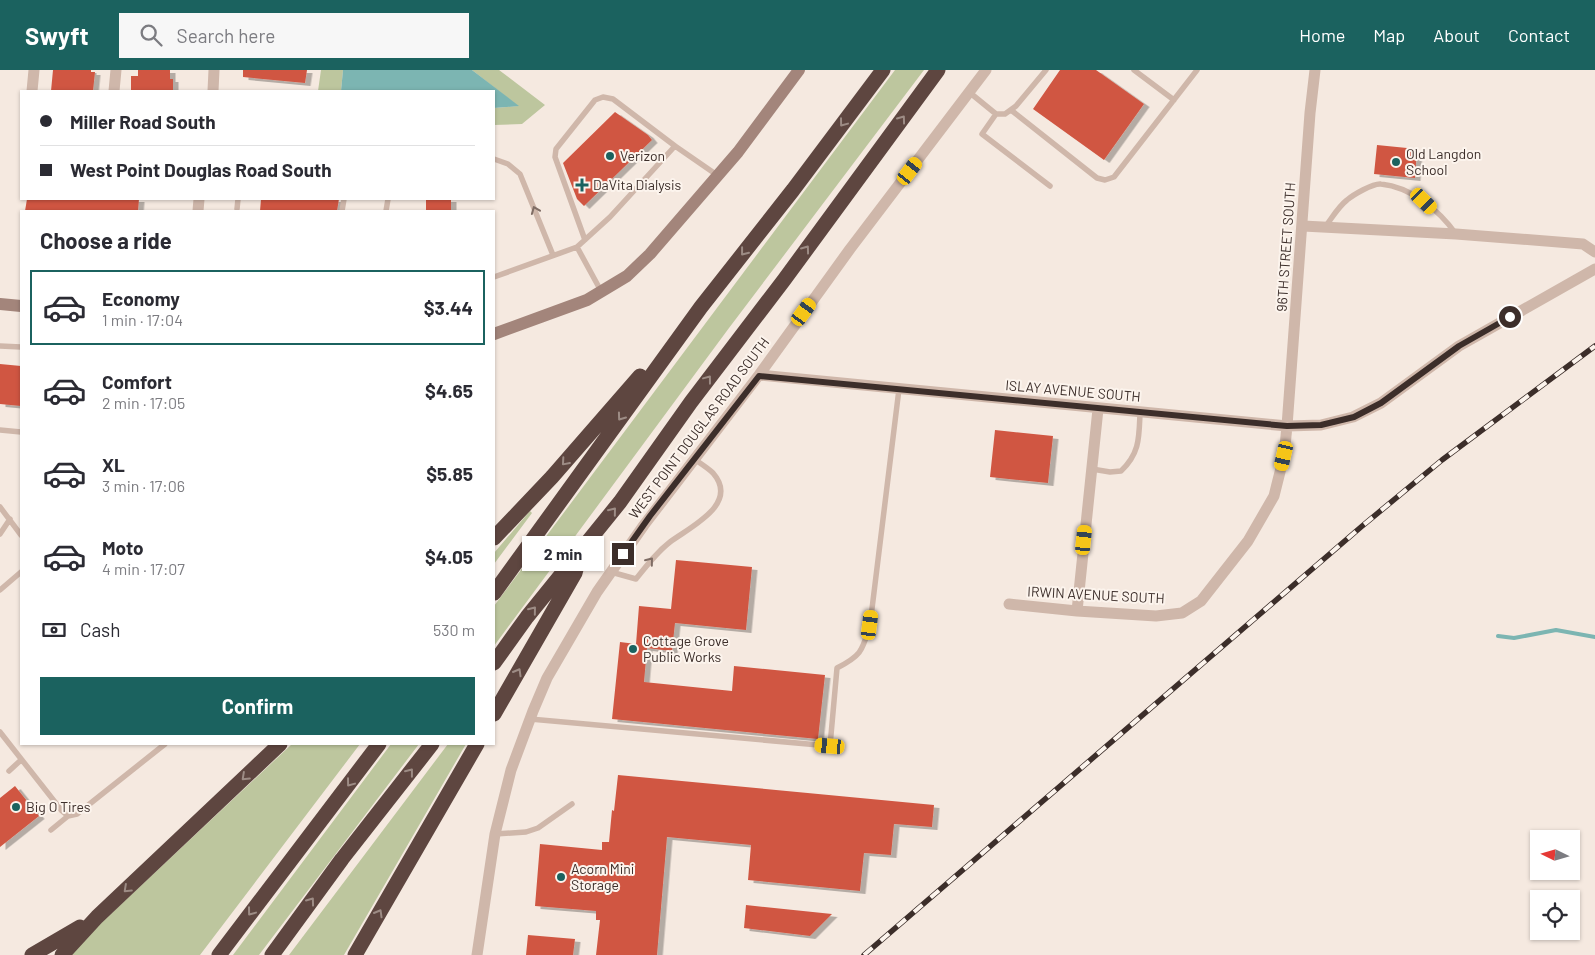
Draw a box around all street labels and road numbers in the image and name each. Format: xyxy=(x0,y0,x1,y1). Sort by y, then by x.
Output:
street label: 96TH STREET SOUTH xyxy=(1273,182,1299,312)
street label: WEST POINT DOUGLAS ROAD SOUTH xyxy=(625,334,772,522)
street label: ISLAY AVENUE SOUTH xyxy=(1005,376,1141,405)
street label: IRWIN AVENUE SOUTH xyxy=(1027,582,1165,607)

